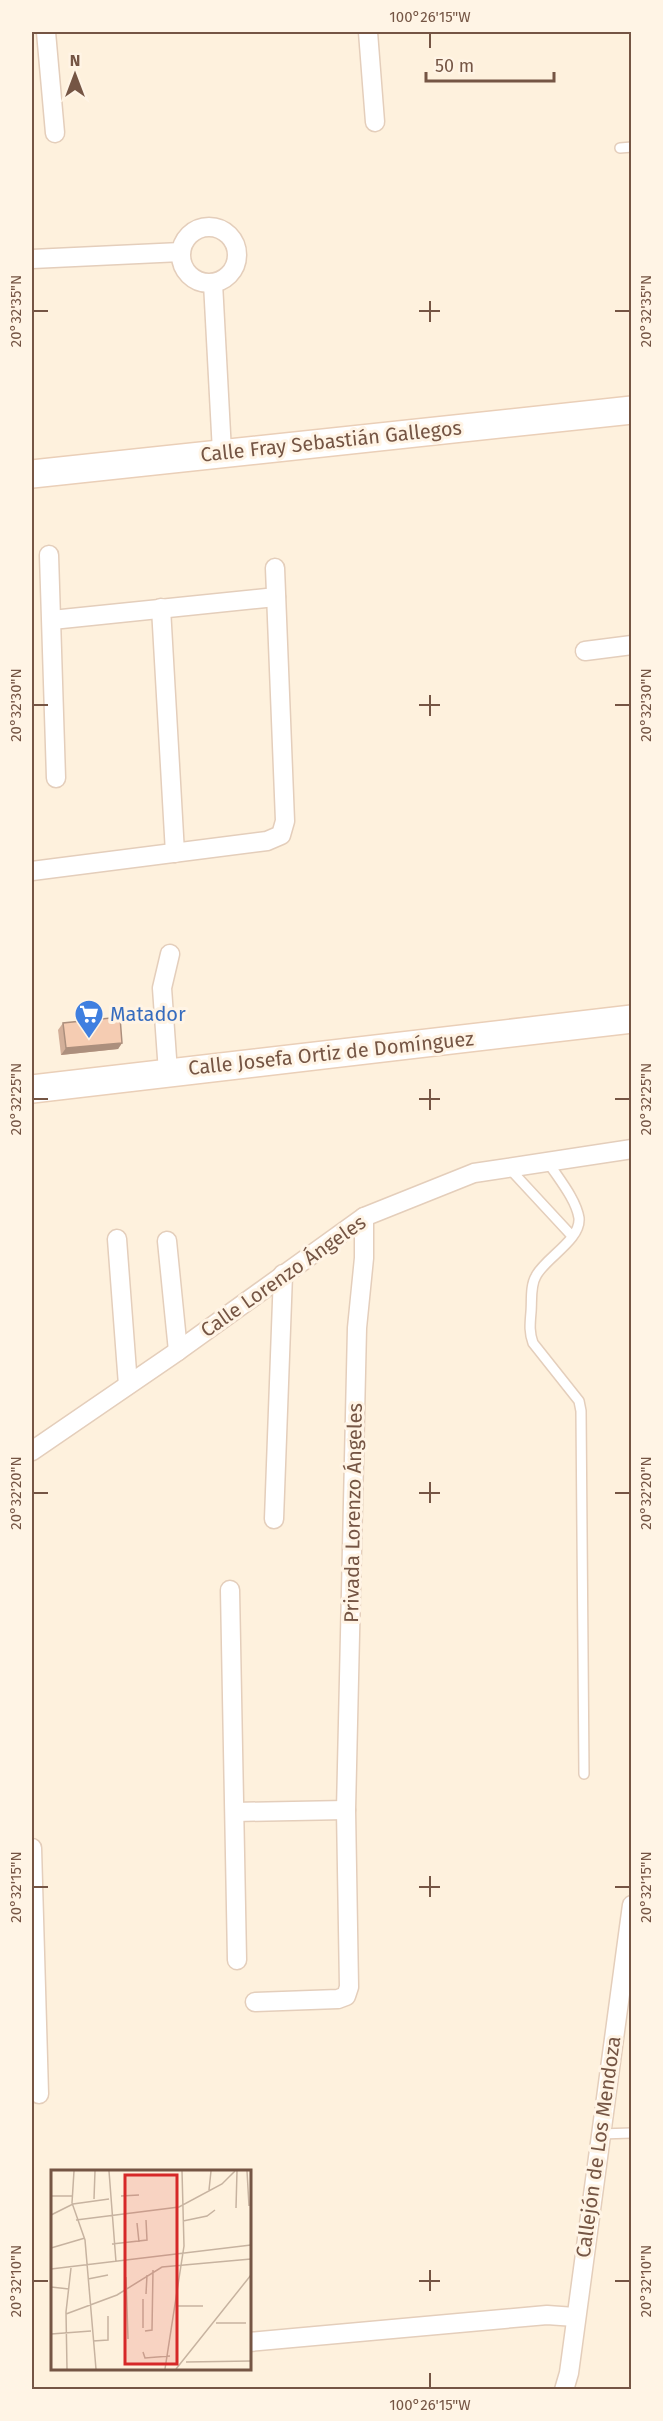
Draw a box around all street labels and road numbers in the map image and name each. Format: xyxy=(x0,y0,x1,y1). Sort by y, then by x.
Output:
street label: Calle Fray Sebastián Gallegos xyxy=(199,415,463,467)
street label: Calle Josefa Ortiz de Domínguez xyxy=(187,1026,475,1080)
street label: Calle Lorenzo Ángeles xyxy=(196,1210,370,1342)
street label: Privada Lorenzo Ángeles xyxy=(339,1403,367,1623)
street label: Callejón de Los Mendoza xyxy=(571,2035,625,2259)

